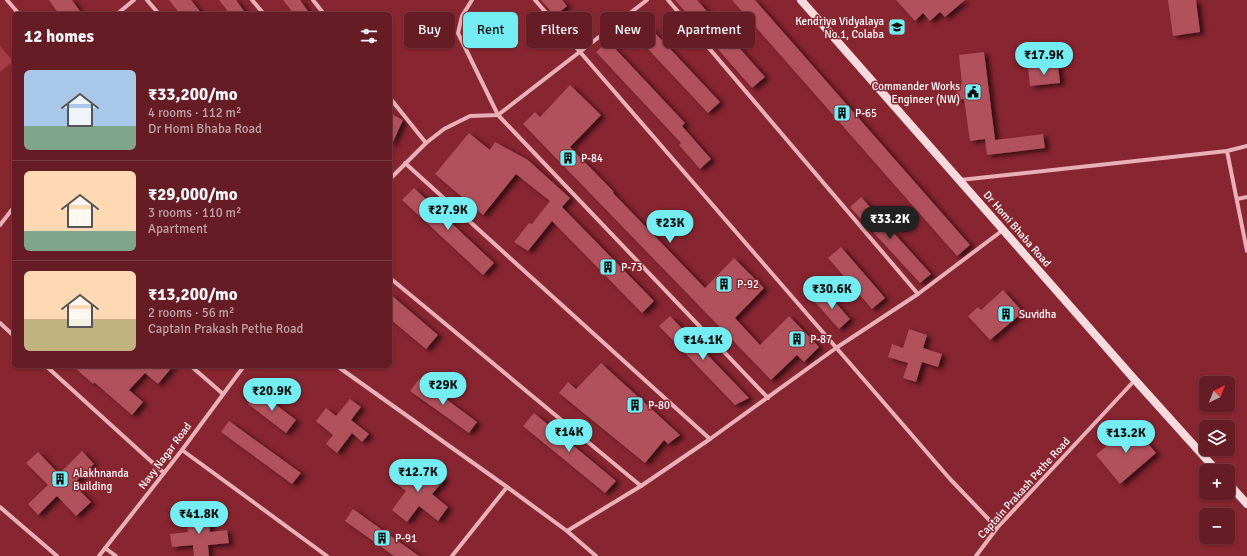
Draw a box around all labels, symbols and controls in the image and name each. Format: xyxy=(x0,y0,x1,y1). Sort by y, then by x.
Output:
chip: Buy xyxy=(404,12,455,48)
chip: Rent xyxy=(463,12,518,48)
chip: Filters xyxy=(526,12,592,48)
chip: New xyxy=(600,12,655,48)
chip: Apartment xyxy=(663,12,755,48)
place label: Kendriya Vidyalaya No.1, Colaba xyxy=(795,15,884,41)
school or university icon: Kendriya Vidyalaya No.1, Colaba xyxy=(887,17,907,37)
icon: filters xyxy=(358,25,380,47)
text: 12 homes xyxy=(24,26,94,47)
pin: ₹17.9K xyxy=(1011,42,1077,76)
text: ₹17.9K xyxy=(1024,47,1064,63)
place label: Commander Works Engineer (NW) xyxy=(872,80,960,106)
public building icon: Commander Works Engineer (NW) xyxy=(963,82,983,102)
text: ₹33,200/mo xyxy=(148,84,238,105)
icon: home xyxy=(56,86,104,134)
building icon: P-65 xyxy=(832,103,852,123)
text: 4 rooms · 112 m² xyxy=(148,105,241,121)
place label: P-65 xyxy=(855,107,877,120)
text: Dr Homi Bhaba Road xyxy=(148,121,262,137)
building icon: P-84 xyxy=(558,148,578,168)
place label: P-84 xyxy=(581,152,603,165)
text: ₹29,000/mo xyxy=(148,184,238,205)
icon: home xyxy=(56,187,104,235)
street label: Dr Homi Bhaba Road xyxy=(980,188,1054,270)
pin: ₹27.9K xyxy=(415,197,481,231)
text: ₹27.9K xyxy=(428,202,468,218)
text: 3 rooms · 110 m² xyxy=(148,205,241,221)
pin: ₹33.2K xyxy=(857,206,923,240)
pin: ₹23K xyxy=(646,210,694,244)
text: ₹33.2K xyxy=(870,211,910,227)
text: ₹23K xyxy=(655,215,685,231)
text: Apartment xyxy=(148,221,208,237)
building icon: P-73 xyxy=(598,257,618,277)
place label: P-73 xyxy=(621,261,643,274)
building icon: P-92 xyxy=(714,274,734,294)
pin: ₹30.6K xyxy=(799,276,865,310)
place label: P-92 xyxy=(737,278,759,291)
text: ₹30.6K xyxy=(812,281,852,297)
text: ₹13,200/mo xyxy=(148,284,238,305)
icon: home xyxy=(56,287,104,335)
building icon: Suvidha xyxy=(996,304,1016,324)
text: 2 rooms · 56 m² xyxy=(148,305,234,321)
place label: Suvidha xyxy=(1019,308,1057,321)
text: Captain Prakash Pethe Road xyxy=(148,321,303,337)
pin: ₹14.1K xyxy=(670,327,736,361)
building icon: P-87 xyxy=(787,329,807,349)
text: ₹14.1K xyxy=(683,332,723,348)
place label: P-87 xyxy=(810,333,832,346)
pin: ₹29K xyxy=(419,372,467,406)
north arrow xyxy=(1199,376,1235,412)
map controls xyxy=(1199,376,1235,544)
text: ₹29K xyxy=(428,377,458,393)
pin: ₹20.9K xyxy=(239,378,305,412)
text: ₹20.9K xyxy=(252,383,292,399)
building icon: P-80 xyxy=(625,395,645,415)
place label: P-80 xyxy=(648,399,670,412)
pin: ₹14K xyxy=(545,419,593,453)
street label: Navy Nagar Road xyxy=(136,420,194,492)
pin: ₹13.2K xyxy=(1093,420,1159,454)
button: layers xyxy=(1199,420,1235,456)
text: ₹14K xyxy=(554,424,584,440)
text: ₹13.2K xyxy=(1106,425,1146,441)
street label: Captain Prakash Pethe Road xyxy=(975,435,1073,541)
pin: ₹12.7K xyxy=(385,459,451,493)
text: ₹12.7K xyxy=(398,464,438,480)
button: + xyxy=(1199,464,1235,500)
place label: Alakhnanda Building xyxy=(73,467,129,493)
building icon: Alakhnanda Building xyxy=(50,469,70,489)
pin: ₹41.8K xyxy=(166,501,232,535)
text: ₹41.8K xyxy=(179,506,219,522)
button: − xyxy=(1199,508,1235,544)
building icon: P-91 xyxy=(372,528,392,548)
place label: P-91 xyxy=(395,532,417,545)

